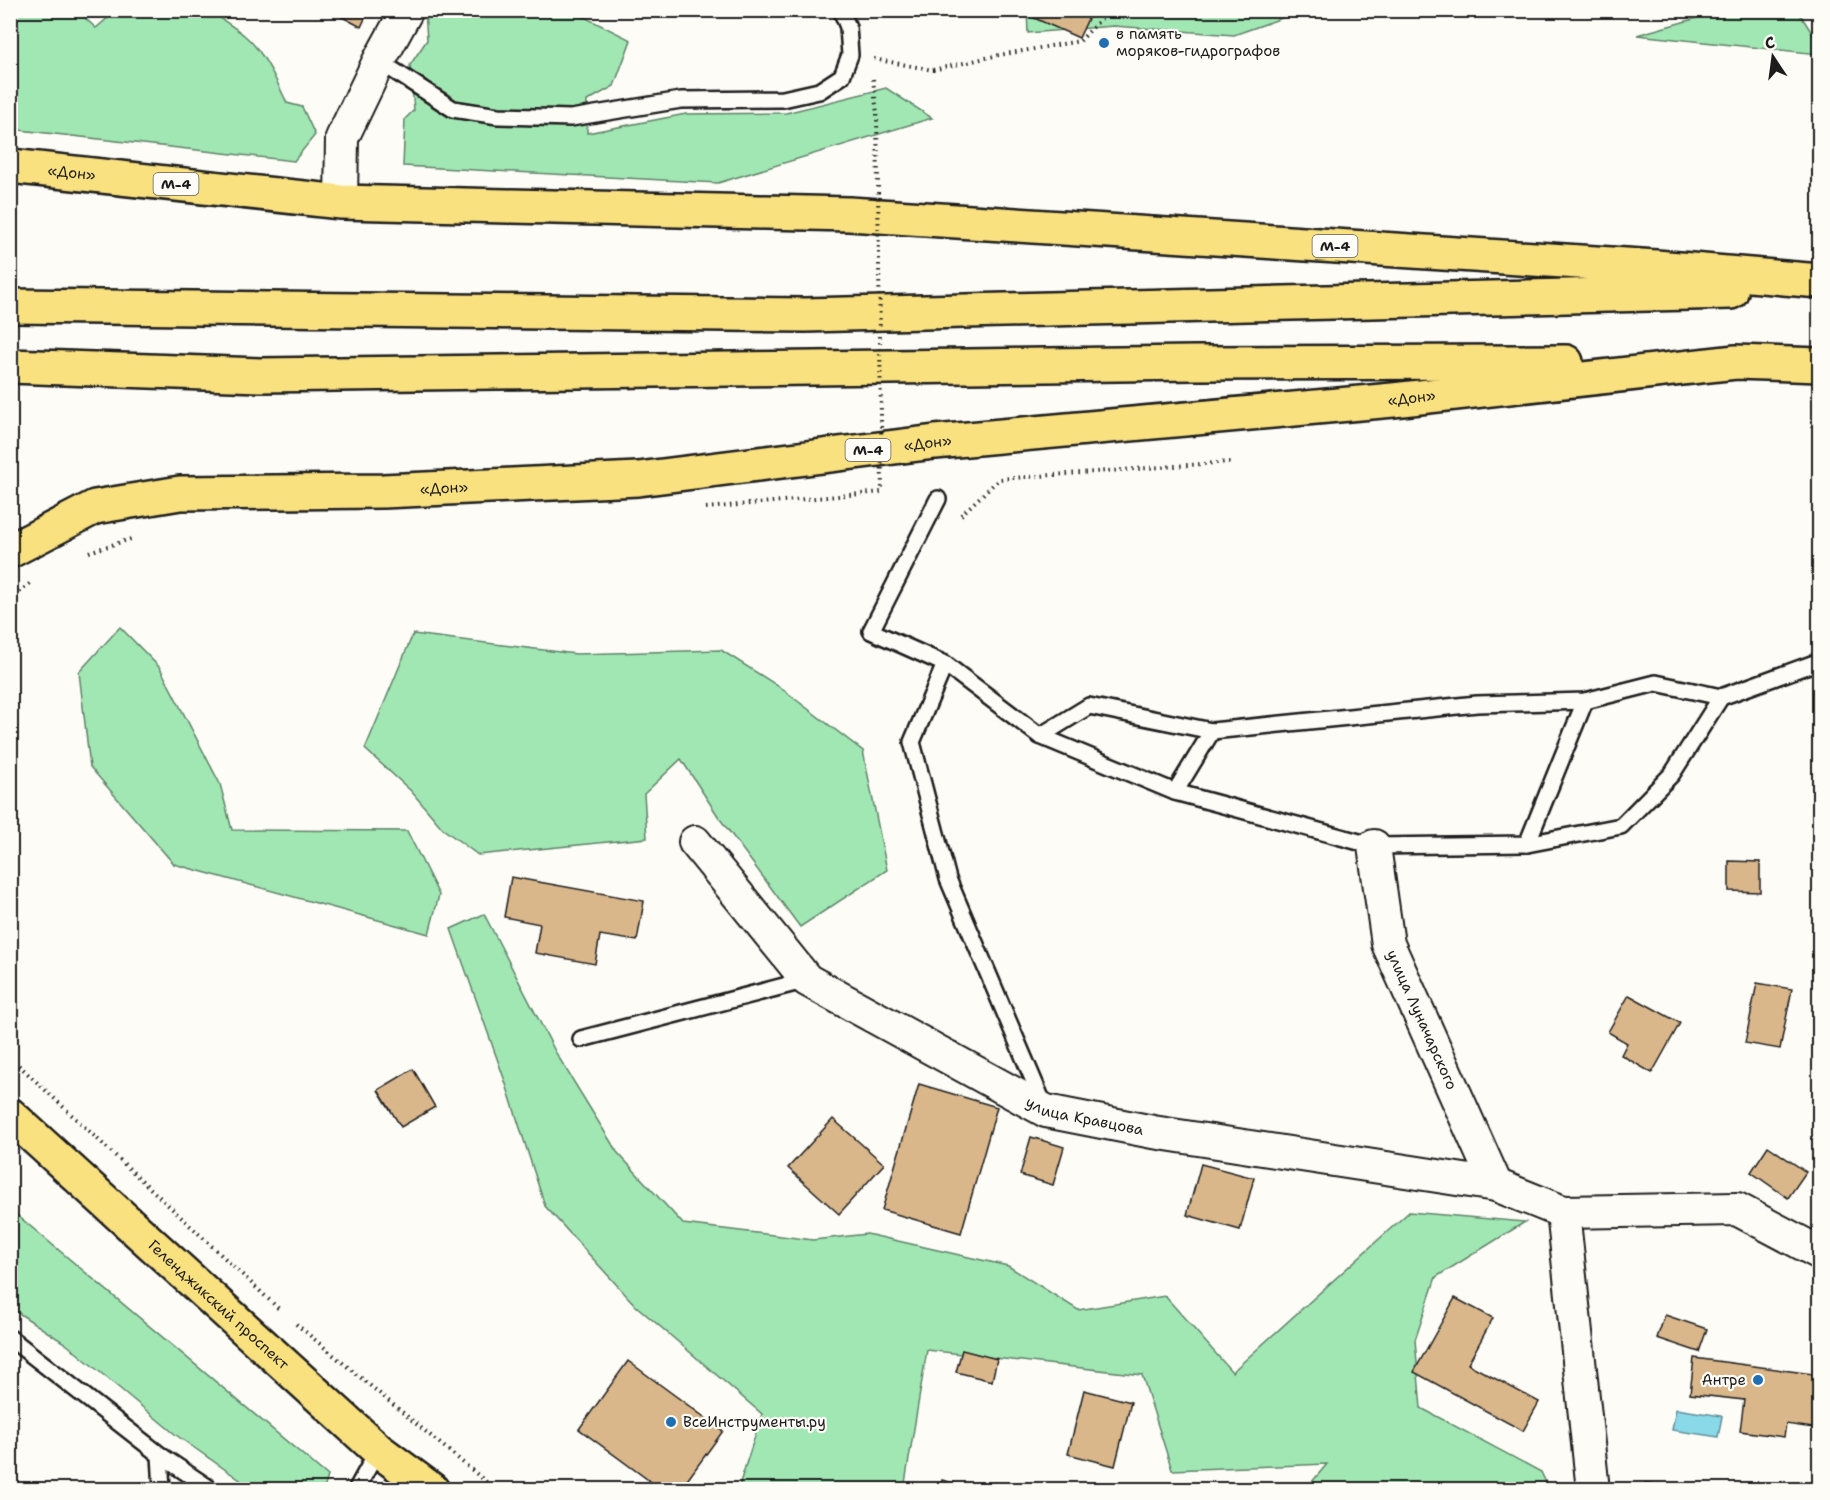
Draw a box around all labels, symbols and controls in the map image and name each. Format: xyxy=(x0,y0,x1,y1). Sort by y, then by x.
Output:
place label: в память моряков-гидрографов xyxy=(1116,24,1280,61)
north arrow xyxy=(1743,27,1803,87)
text: С xyxy=(1763,31,1777,54)
marker: в память моряков-гидрографов xyxy=(1097,36,1111,50)
street label: «Дон» xyxy=(47,160,97,185)
road number: М-4 xyxy=(154,173,198,195)
road number: М-4 xyxy=(1312,235,1358,257)
street label: «Дон» xyxy=(1387,385,1436,410)
street label: «Дон» xyxy=(903,431,952,456)
road number: М-4 xyxy=(846,439,890,461)
street label: «Дон» xyxy=(420,477,468,499)
street label: улица Луначарского xyxy=(1382,947,1462,1093)
street label: улица Кравцова xyxy=(1022,1092,1146,1140)
street label: Геленджикский проспект xyxy=(144,1236,294,1374)
place label: Антре xyxy=(1702,1370,1746,1390)
marker: Антре xyxy=(1751,1373,1765,1387)
place label: ВсеИнструменты.ру xyxy=(683,1412,826,1432)
marker: ВсеИнструменты.ру xyxy=(664,1415,678,1429)

